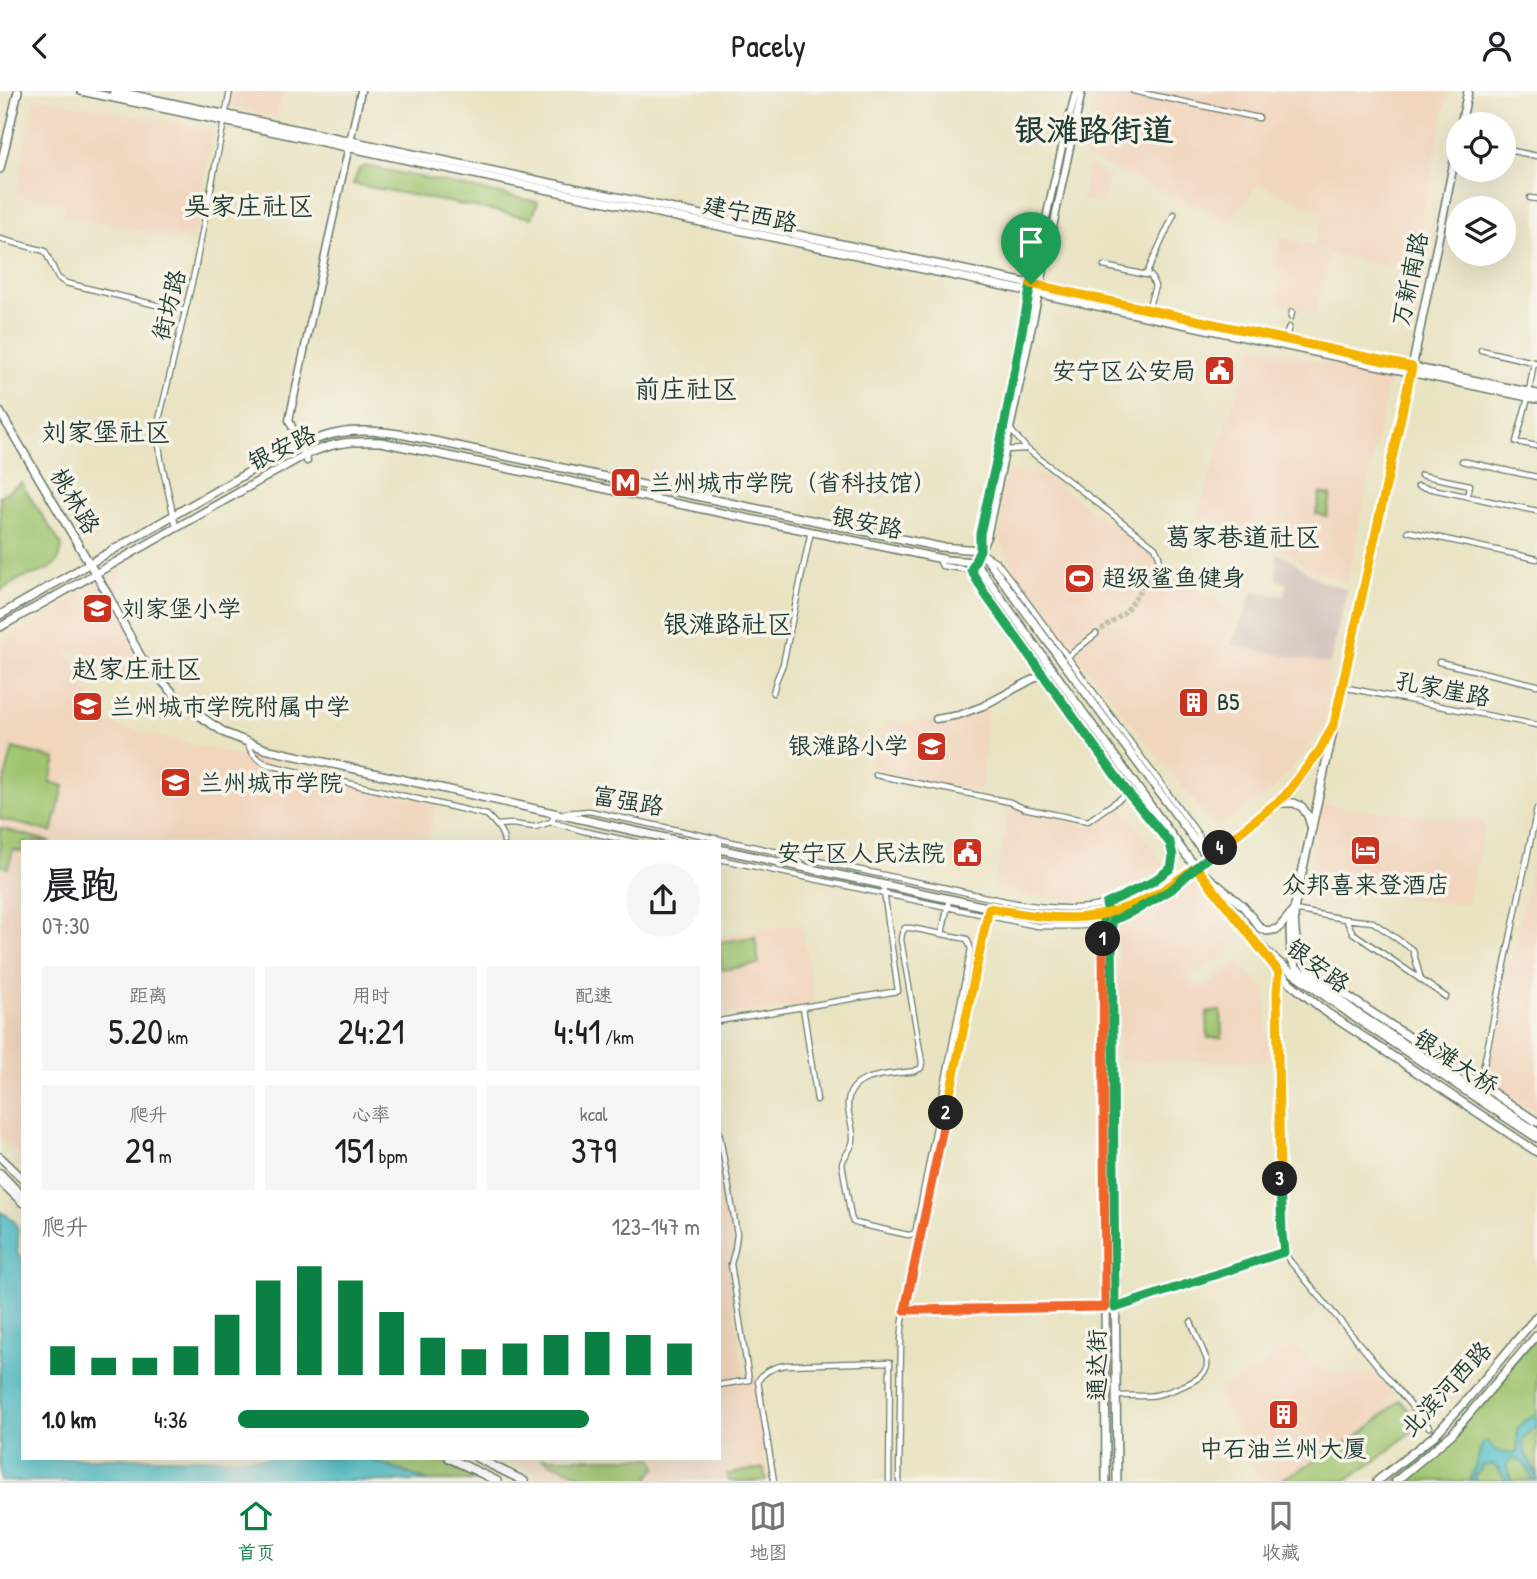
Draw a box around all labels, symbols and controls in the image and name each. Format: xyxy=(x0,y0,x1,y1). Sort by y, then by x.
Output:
text: Pacely xyxy=(731,24,806,67)
icon: back xyxy=(21,27,59,65)
icon: person xyxy=(1478,27,1516,65)
district label: 银滩路街道 xyxy=(1014,108,1174,151)
map controls xyxy=(1446,112,1516,266)
button: locate xyxy=(1446,112,1516,182)
street label: 建宁西路 xyxy=(700,187,800,239)
district label: 吴家庄社区 xyxy=(184,188,314,223)
button: layers xyxy=(1446,196,1516,266)
pin xyxy=(1001,212,1061,284)
icon: arrive xyxy=(1012,223,1050,261)
street label: 万新南路 xyxy=(1383,229,1435,329)
street label: 街坊路 xyxy=(144,266,192,344)
place label: 安宁区公安局 xyxy=(1052,354,1196,386)
public building icon: 安宁区公安局 xyxy=(1202,354,1236,388)
district label: 前庄社区 xyxy=(634,371,738,406)
district label: 刘家堡社区 xyxy=(41,414,171,449)
street label: 银安路 xyxy=(242,417,321,477)
street label: 桃林路 xyxy=(44,461,108,540)
metro station icon: 兰州城市学院（省科技馆） xyxy=(609,466,643,500)
place label: 兰州城市学院（省科技馆） xyxy=(649,466,937,498)
street label: 银安路 xyxy=(829,499,906,545)
district label: 葛家巷道社区 xyxy=(1165,519,1321,554)
sports icon: 超级鲨鱼健身 xyxy=(1062,561,1096,595)
place label: 超级鲨鱼健身 xyxy=(1102,561,1246,593)
school or university icon: 刘家堡小学 xyxy=(81,592,115,626)
place label: 刘家堡小学 xyxy=(121,592,241,624)
district label: 银滩路社区 xyxy=(663,606,793,641)
district label: 赵家庄社区 xyxy=(72,651,202,686)
street label: 孔家崖路 xyxy=(1393,663,1493,713)
building icon: B5 xyxy=(1177,685,1211,719)
place label: B5 xyxy=(1217,685,1239,717)
school or university icon: 兰州城市学院附属中学 xyxy=(70,690,104,724)
place label: 兰州城市学院附属中学 xyxy=(110,690,350,722)
place label: 银滩路小学 xyxy=(788,729,908,761)
school or university icon: 银滩路小学 xyxy=(914,729,948,763)
school or university icon: 兰州城市学院 xyxy=(159,766,193,800)
place label: 兰州城市学院 xyxy=(199,766,343,798)
street label: 富强路 xyxy=(590,778,666,822)
pin: 4 xyxy=(1202,831,1238,865)
text: 4 xyxy=(1216,834,1223,860)
hotel icon: 众邦喜来登酒店 xyxy=(1349,834,1383,868)
place label: 安宁区人民法院 xyxy=(777,836,945,868)
public building icon: 安宁区人民法院 xyxy=(951,836,985,870)
text: 晨跑 xyxy=(42,858,118,910)
button: share xyxy=(626,863,700,937)
place label: 众邦喜来登酒店 xyxy=(1282,868,1450,900)
text: 07:30 xyxy=(42,910,90,941)
pin: 1 xyxy=(1086,921,1120,957)
text: 1 xyxy=(1099,925,1106,951)
street label: 银安路 xyxy=(1280,931,1357,1000)
text: 距离 xyxy=(129,982,167,1008)
text: 用时 xyxy=(352,982,390,1008)
text: 配速 xyxy=(575,982,613,1008)
text: 5.20 xyxy=(109,1008,163,1055)
text: 24:21 xyxy=(338,1008,404,1055)
text: 4:41 xyxy=(554,1008,601,1055)
street label: 银滩大桥 xyxy=(1408,1021,1505,1101)
text: km xyxy=(163,1024,188,1050)
text: /km xyxy=(601,1024,634,1050)
pin: 2 xyxy=(928,1095,964,1131)
text: 2 xyxy=(941,1099,950,1125)
text: 爬升 xyxy=(129,1101,167,1127)
text: 心率 xyxy=(352,1101,390,1127)
text: kcal xyxy=(580,1101,608,1127)
text: 29 xyxy=(125,1127,154,1174)
text: 151 xyxy=(334,1127,374,1174)
text: 379 xyxy=(571,1127,617,1174)
text: m xyxy=(154,1143,172,1169)
text: bpm xyxy=(374,1143,408,1169)
pin: 3 xyxy=(1262,1161,1298,1197)
text: 3 xyxy=(1275,1165,1284,1191)
text: 爬升 xyxy=(42,1211,88,1242)
text: 123–147 m xyxy=(612,1211,700,1242)
street label: 通达街 xyxy=(1080,1329,1112,1401)
street label: 北滨河西路 xyxy=(1393,1334,1498,1443)
building icon: 中石油兰州大厦 xyxy=(1266,1398,1300,1432)
text: 1.0 km xyxy=(42,1404,96,1435)
text: 4:36 xyxy=(154,1404,187,1435)
place label: 中石油兰州大厦 xyxy=(1199,1432,1367,1464)
tab: 首页 xyxy=(237,1497,275,1565)
tab: 地图 xyxy=(749,1497,788,1565)
tab: 收藏 xyxy=(1262,1497,1300,1565)

